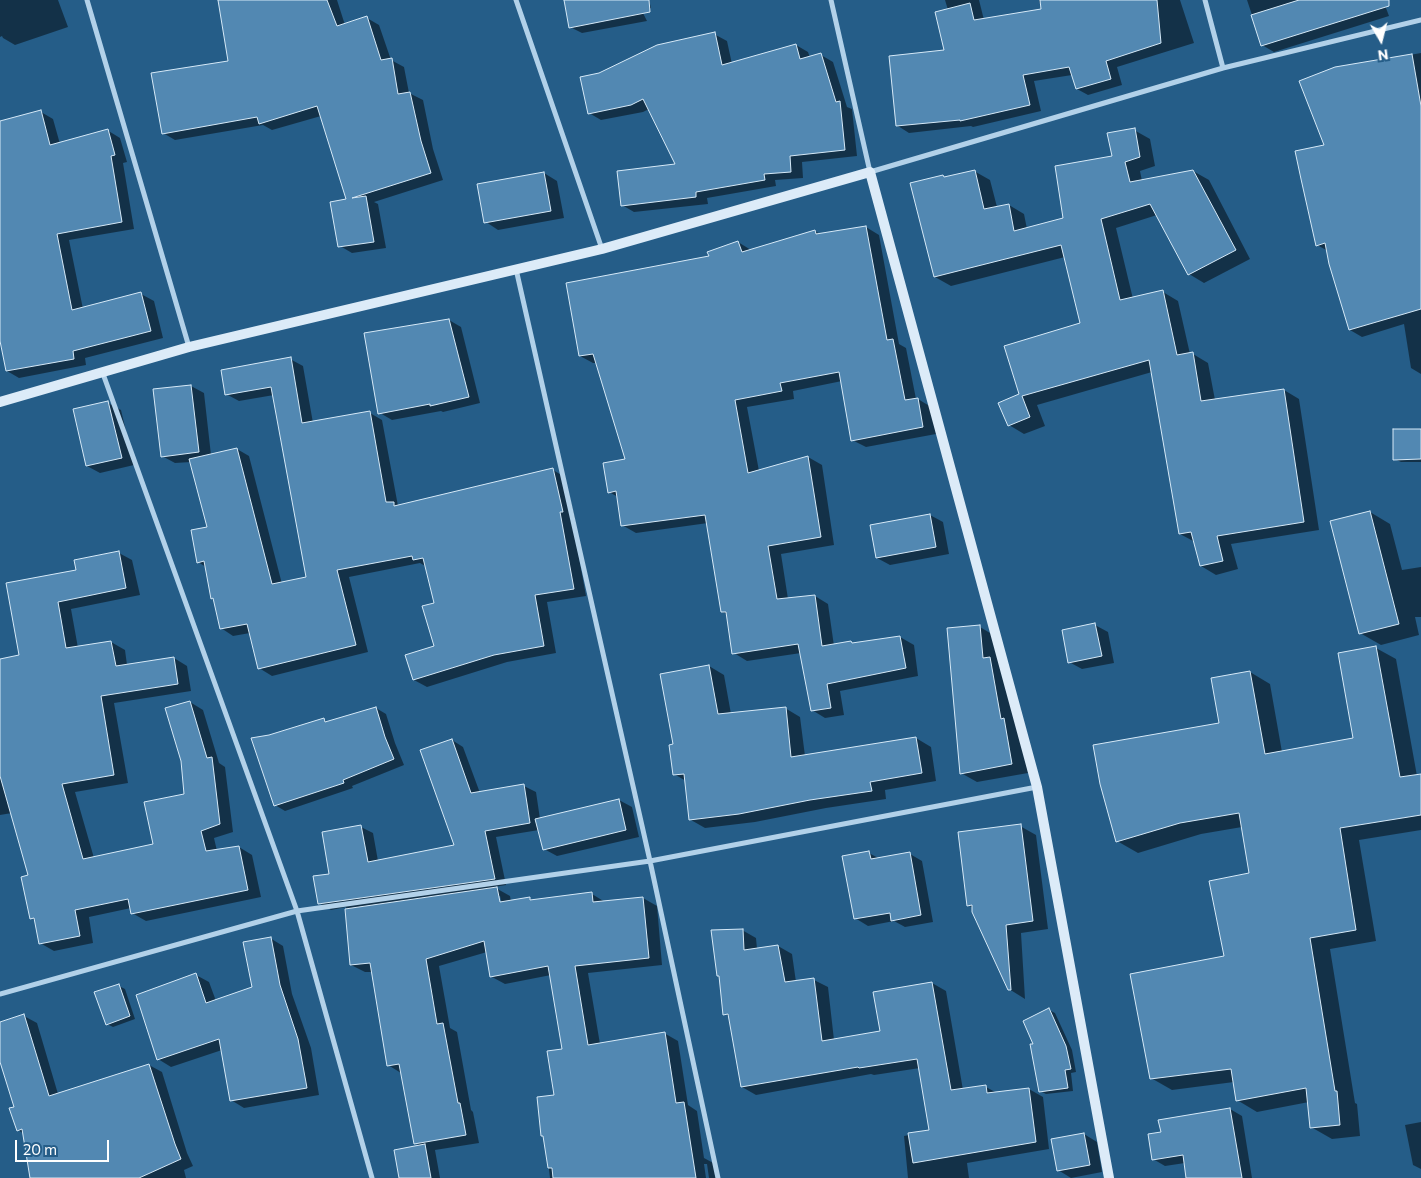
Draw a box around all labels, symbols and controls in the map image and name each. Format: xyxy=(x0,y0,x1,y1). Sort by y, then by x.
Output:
north arrow xyxy=(1356,15,1406,65)
text: N xyxy=(1377,46,1390,64)
scale bar xyxy=(18,1130,111,1162)
text: 20 m xyxy=(23,1140,57,1158)

